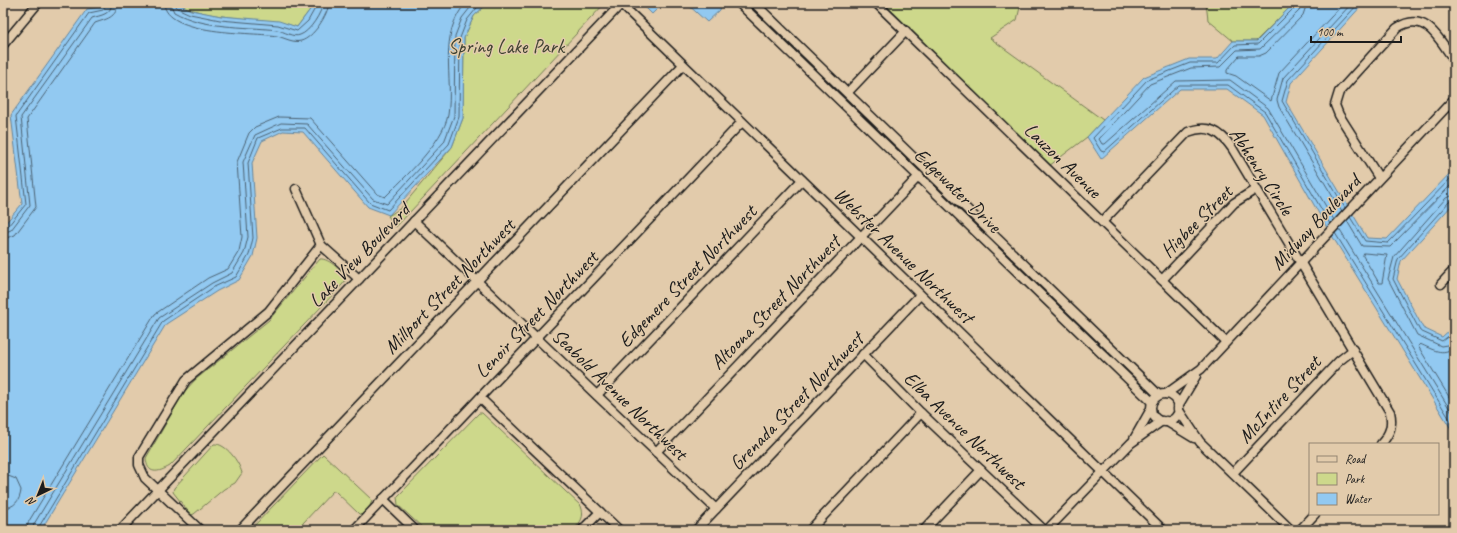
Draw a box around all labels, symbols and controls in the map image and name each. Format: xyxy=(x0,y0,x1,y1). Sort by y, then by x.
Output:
scale bar xyxy=(1311,18,1401,44)
text: 100 m xyxy=(1317,24,1344,40)
park label: Spring Lake Park xyxy=(448,34,566,59)
street label: Lauzon Avenue xyxy=(1019,117,1108,204)
street label: Abhenry Circle xyxy=(1224,123,1300,221)
street label: Edgewater Drive xyxy=(909,143,1007,239)
street label: Midway Boulevard xyxy=(1265,167,1368,275)
street label: Higbee Street xyxy=(1155,178,1239,263)
street label: Webster Avenue Northwest xyxy=(828,182,981,331)
street label: Lake View Boulevard xyxy=(303,196,418,313)
street label: Edgemere Street Northwest xyxy=(613,198,764,353)
street label: Millport Street Northwest xyxy=(378,212,522,359)
street label: Altoona Street Northwest xyxy=(705,228,848,375)
street label: Lenoir Street Northwest xyxy=(469,244,605,383)
street label: Seabold Avenue Northwest xyxy=(547,323,694,467)
street label: Grenada Street Northwest xyxy=(724,325,871,475)
street label: McIntire Street xyxy=(1233,349,1328,448)
street label: Elba Avenue Northwest xyxy=(899,366,1032,496)
legend xyxy=(1309,443,1439,515)
text: Road xyxy=(1345,451,1367,467)
text: Park xyxy=(1345,471,1366,487)
north arrow xyxy=(18,475,58,515)
text: Water xyxy=(1345,491,1373,507)
text: N xyxy=(22,493,38,510)

